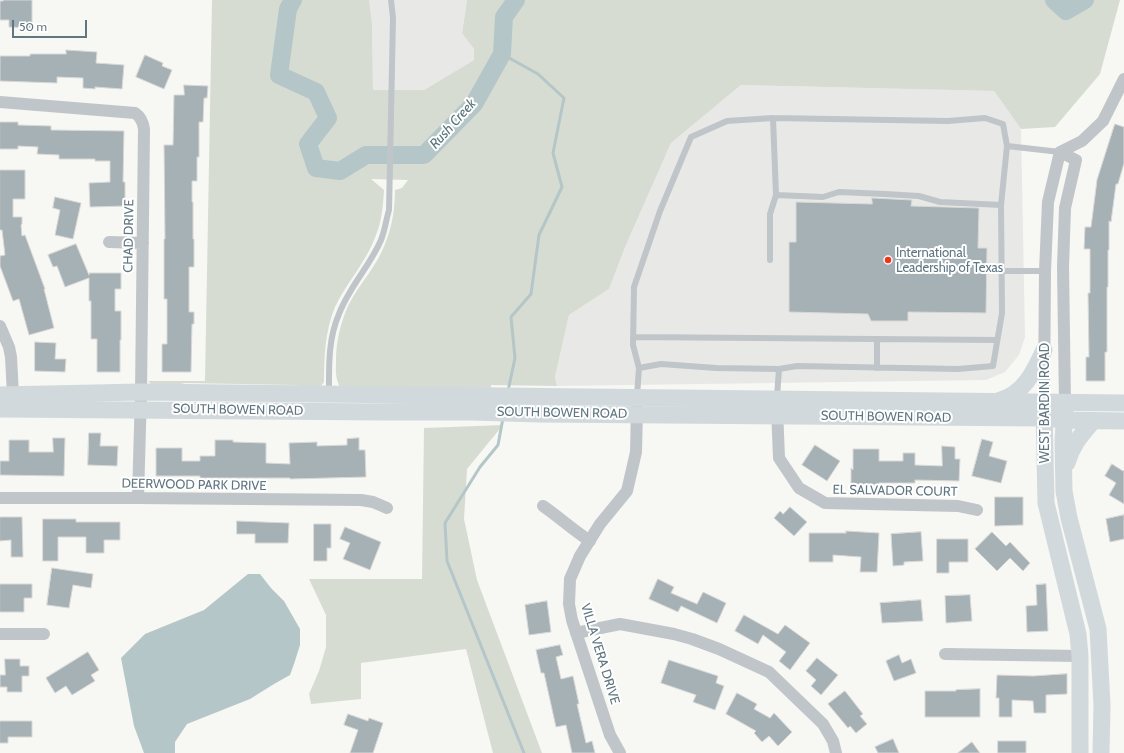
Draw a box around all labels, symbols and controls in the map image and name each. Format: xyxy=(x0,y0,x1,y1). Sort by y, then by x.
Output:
scale bar xyxy=(14,12,89,38)
text: 50 m xyxy=(19,19,47,34)
water label: Rush Creek xyxy=(426,96,480,152)
street label: CHAD DRIVE xyxy=(121,199,137,273)
place label: International Leadership of Texas xyxy=(896,245,1003,276)
marker: International Leadership of Texas xyxy=(883,255,893,265)
street label: WEST BARDIN ROAD xyxy=(1037,343,1053,463)
street label: SOUTH BOWEN ROAD xyxy=(173,401,303,419)
street label: SOUTH BOWEN ROAD xyxy=(497,404,627,422)
street label: SOUTH BOWEN ROAD xyxy=(821,408,951,426)
street label: DEERWOOD PARK DRIVE xyxy=(121,476,267,494)
street label: EL SALVADOR COURT xyxy=(832,482,958,500)
street label: VILLA VERA DRIVE xyxy=(577,602,623,706)

